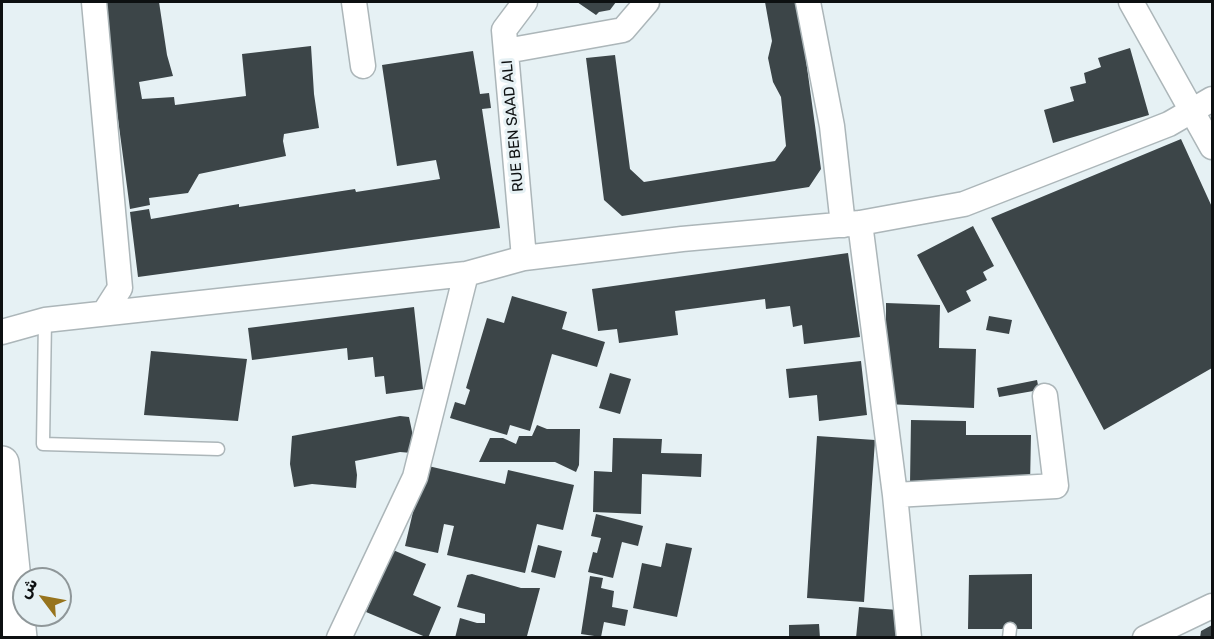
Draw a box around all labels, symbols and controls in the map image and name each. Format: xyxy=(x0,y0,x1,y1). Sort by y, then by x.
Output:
street label: RUE BEN SAAD ALI xyxy=(498,59,528,193)
north arrow xyxy=(12,567,72,627)
text: ش xyxy=(15,575,41,602)

